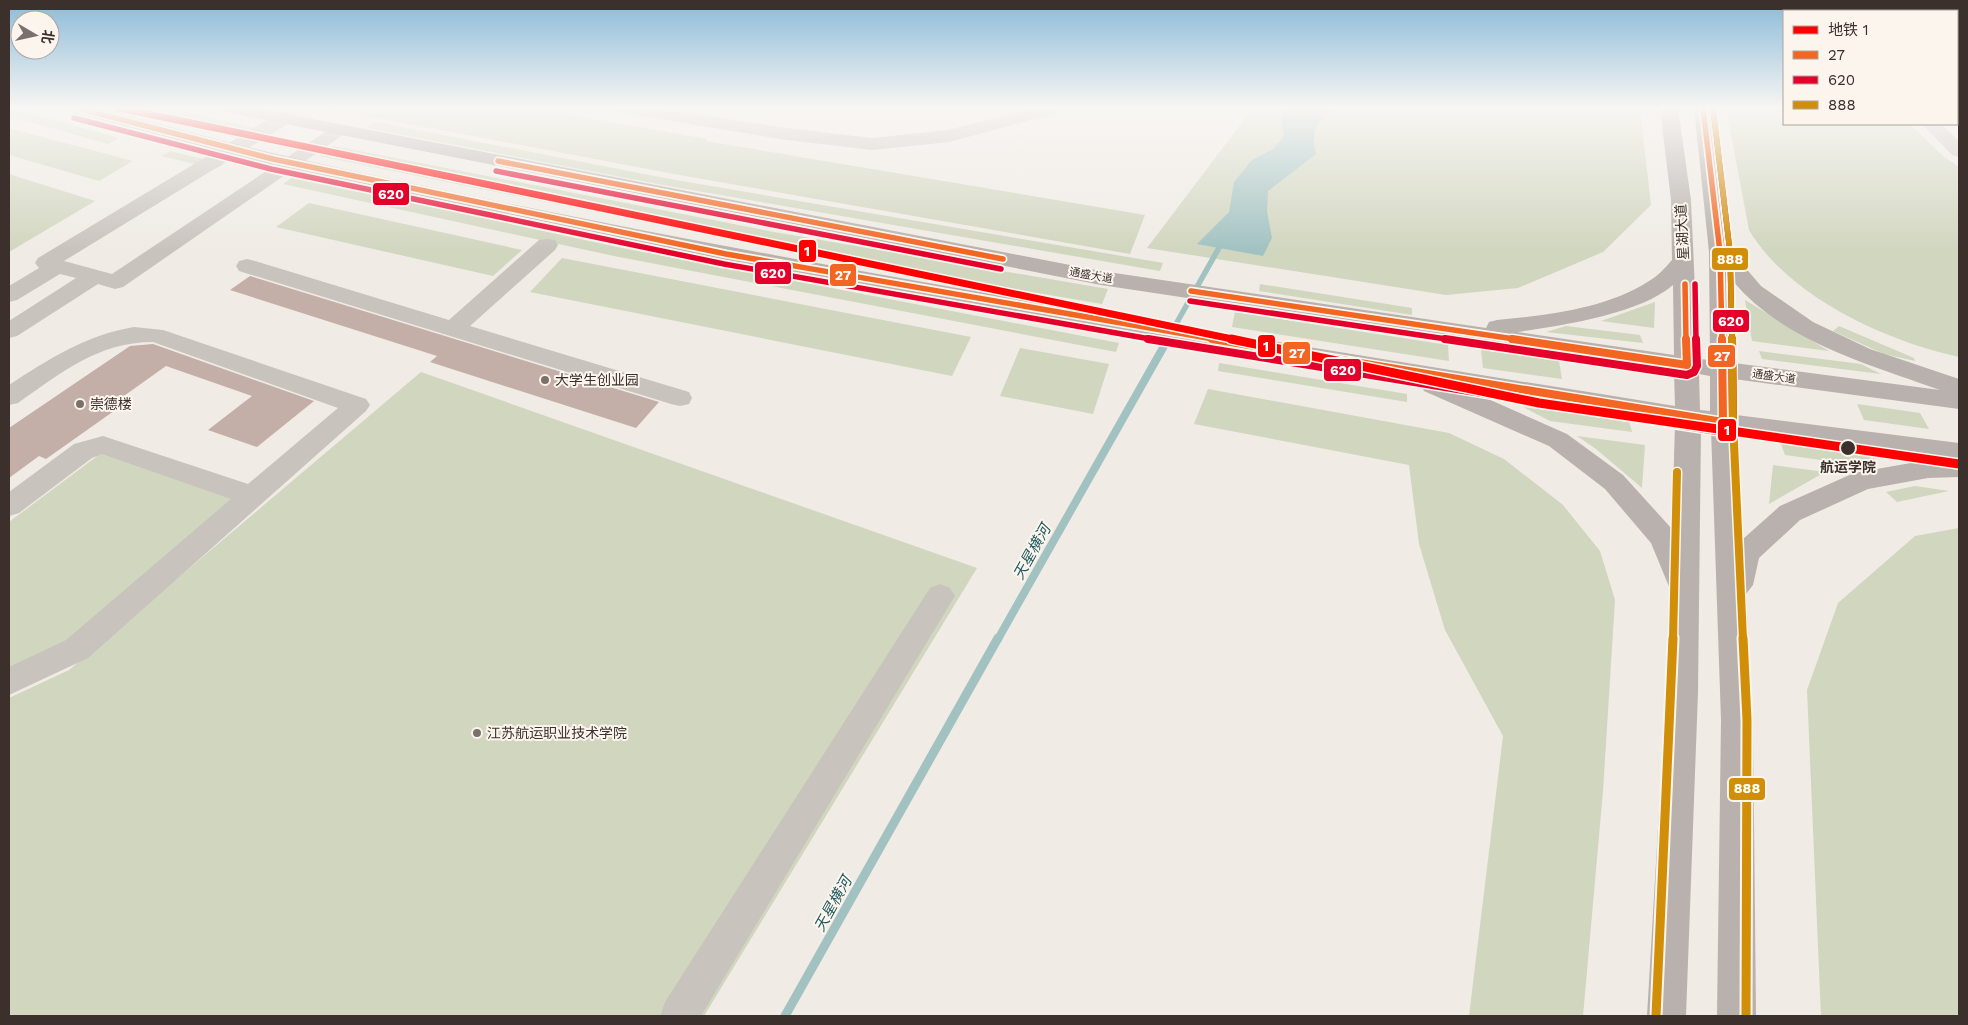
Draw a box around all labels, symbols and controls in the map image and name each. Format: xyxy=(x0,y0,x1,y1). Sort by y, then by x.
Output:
north arrow xyxy=(10,10,60,60)
legend xyxy=(1783,10,1958,125)
text: 地铁 1 xyxy=(1828,21,1869,39)
text: 北 xyxy=(39,29,57,45)
text: 27 xyxy=(1828,46,1845,64)
text: 620 xyxy=(1828,71,1855,89)
text: 888 xyxy=(1828,96,1856,114)
line badge: 620 xyxy=(372,182,410,206)
text: 620 xyxy=(378,186,404,202)
street label: 星湖大道 xyxy=(1673,204,1691,260)
line badge: 1 xyxy=(798,239,817,263)
text: 1 xyxy=(804,243,810,259)
line badge: 888 xyxy=(1711,247,1749,271)
text: 888 xyxy=(1717,251,1743,267)
line badge: 620 xyxy=(754,261,792,285)
line badge: 27 xyxy=(829,263,857,287)
text: 620 xyxy=(760,265,786,281)
street label: 通盛大道 xyxy=(1068,265,1114,286)
text: 27 xyxy=(835,267,852,283)
line badge: 620 xyxy=(1712,309,1750,333)
text: 620 xyxy=(1718,313,1744,329)
line badge: 1 xyxy=(1257,334,1276,358)
text: 1 xyxy=(1263,338,1269,354)
line badge: 27 xyxy=(1282,341,1311,365)
line badge: 27 xyxy=(1707,344,1736,368)
text: 27 xyxy=(1289,345,1306,361)
text: 27 xyxy=(1714,348,1731,364)
line badge: 620 xyxy=(1323,358,1362,382)
text: 620 xyxy=(1330,362,1356,378)
street label: 通盛大道 xyxy=(1751,367,1797,386)
place label: 大学生创业园 xyxy=(555,372,639,388)
marker: 大学生创业园 xyxy=(539,374,551,386)
place label: 崇德楼 xyxy=(90,396,132,412)
marker: 崇德楼 xyxy=(74,398,86,410)
line badge: 1 xyxy=(1717,418,1737,442)
text: 1 xyxy=(1724,422,1730,438)
marker: 航运学院 xyxy=(1839,439,1857,457)
place label: 航运学院 xyxy=(1820,459,1876,475)
water label: 天星横河 xyxy=(1010,519,1056,583)
place label: 江苏航运职业技术学院 xyxy=(487,725,627,741)
marker: 江苏航运职业技术学院 xyxy=(471,727,483,739)
line badge: 888 xyxy=(1728,777,1766,801)
text: 888 xyxy=(1734,780,1760,796)
water label: 天星横河 xyxy=(811,871,857,935)

